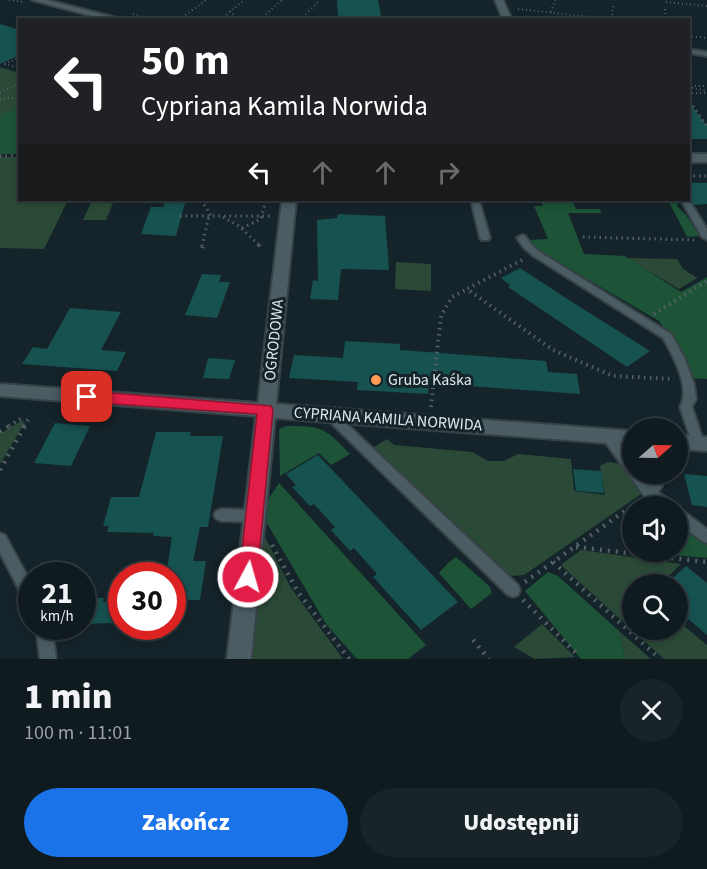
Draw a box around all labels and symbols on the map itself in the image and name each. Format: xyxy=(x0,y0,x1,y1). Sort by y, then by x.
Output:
street label: OGRODOWA xyxy=(259,298,289,382)
place label: Gruba Kaśka xyxy=(388,369,472,391)
pin xyxy=(61,371,112,422)
marker: Gruba Kaśka xyxy=(369,373,383,387)
street label: CYPRIANA KAMILA NORWIDA xyxy=(293,401,483,437)
north arrow xyxy=(622,418,688,484)
position arrow xyxy=(216,545,280,609)
speed limit sign: 30 xyxy=(108,562,186,640)

